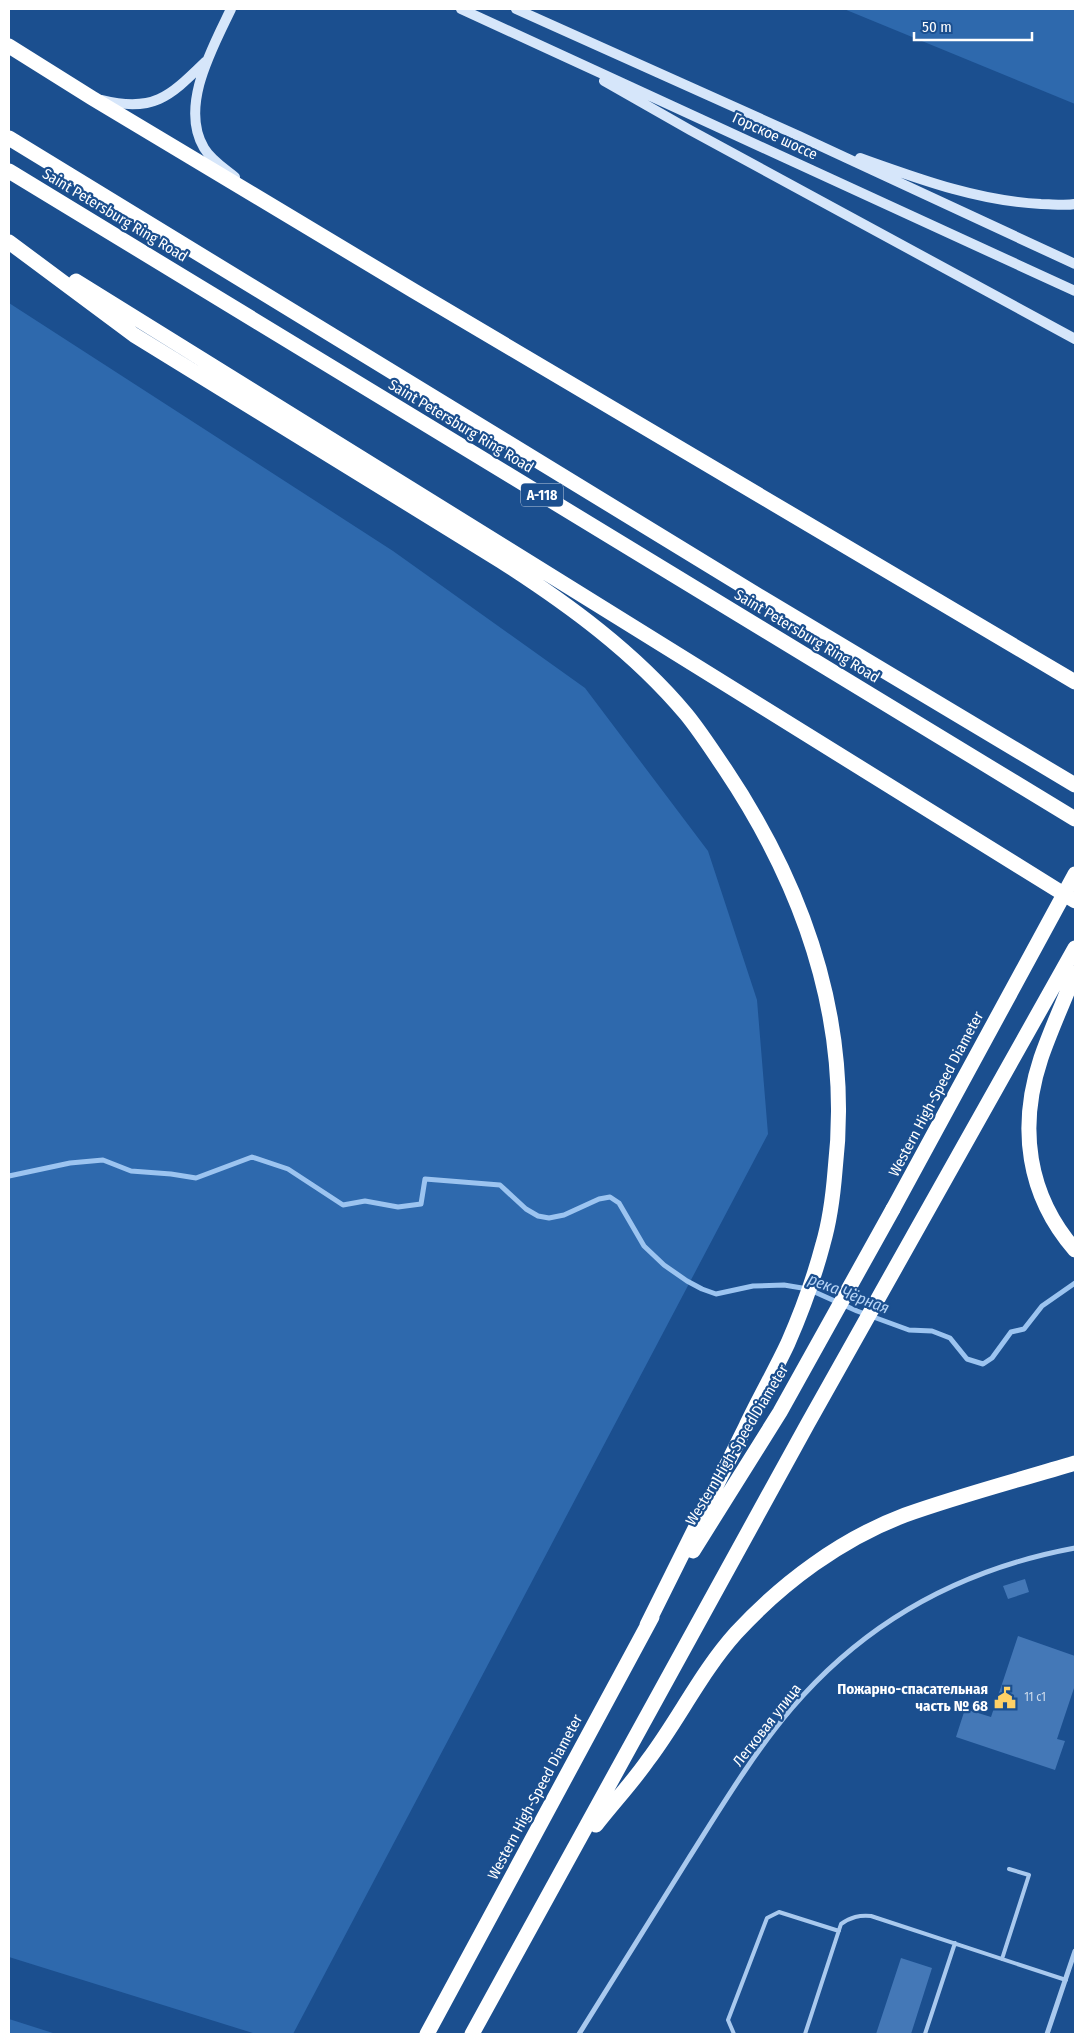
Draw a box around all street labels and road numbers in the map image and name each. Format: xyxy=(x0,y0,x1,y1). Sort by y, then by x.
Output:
street label: Горское шоссе xyxy=(730,108,820,164)
street label: Saint Petersburg Ring Road xyxy=(39,164,191,266)
street label: Saint Petersburg Ring Road xyxy=(385,375,537,477)
road number: А-118 xyxy=(521,484,563,506)
street label: Saint Petersburg Ring Road xyxy=(731,585,883,687)
street label: Western High-Speed Diameter xyxy=(885,1008,988,1180)
street label: Western High-Speed Diameter xyxy=(682,1361,793,1529)
street label: Легковая улица xyxy=(729,1680,805,1770)
street label: Western High-Speed Diameter xyxy=(484,1711,587,1883)

